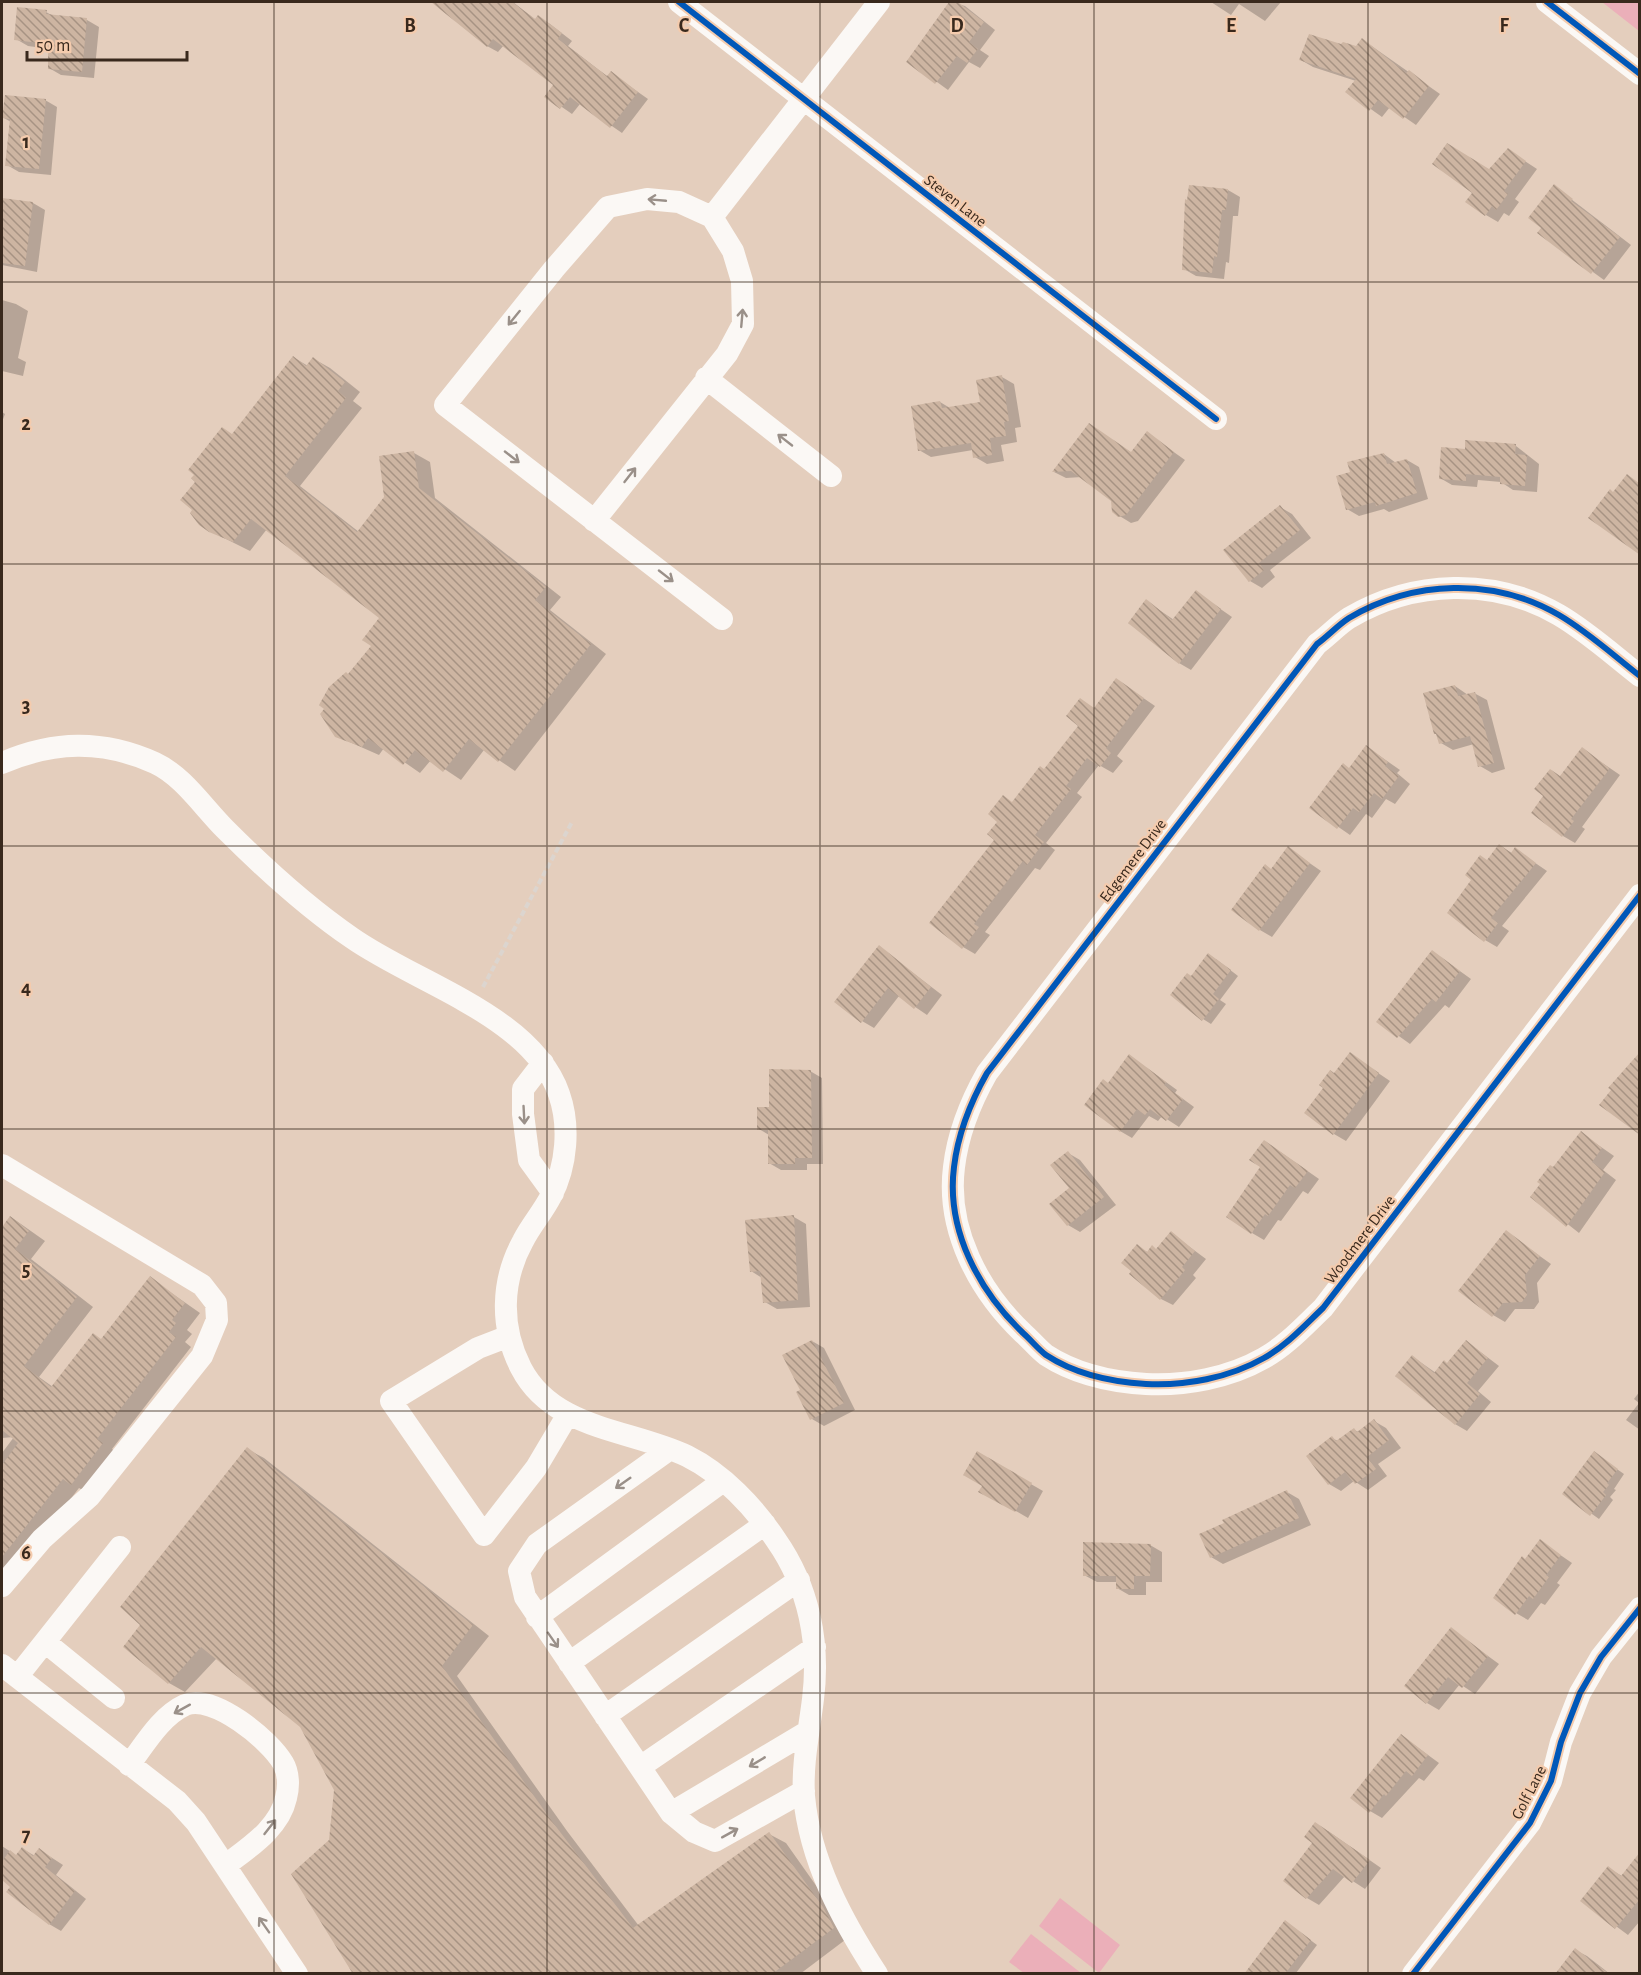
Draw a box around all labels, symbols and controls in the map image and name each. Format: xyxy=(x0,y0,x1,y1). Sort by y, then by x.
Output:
text: B xyxy=(404,16,416,36)
text: C xyxy=(679,16,690,36)
text: D xyxy=(950,16,964,36)
text: E xyxy=(1226,16,1236,36)
text: F xyxy=(1499,16,1509,36)
scale bar xyxy=(27,24,188,62)
text: 50 m xyxy=(36,37,70,55)
text: 1 xyxy=(22,132,30,152)
street label: Steven Lane xyxy=(921,172,990,230)
one-way arrow xyxy=(647,194,667,205)
one-way arrow xyxy=(737,308,748,328)
one-way arrow xyxy=(508,310,521,326)
text: 2 xyxy=(21,414,31,434)
one-way arrow xyxy=(777,433,793,446)
one-way arrow xyxy=(503,450,519,463)
one-way arrow xyxy=(624,467,637,483)
one-way arrow xyxy=(658,569,674,582)
text: 3 xyxy=(22,696,30,716)
street label: Edgemere Drive xyxy=(1097,816,1169,905)
text: 4 xyxy=(21,978,31,998)
one-way arrow xyxy=(518,1104,529,1124)
street label: Woodmere Drive xyxy=(1321,1192,1398,1287)
text: 5 xyxy=(22,1260,30,1280)
one-way arrow xyxy=(615,1477,631,1489)
text: 6 xyxy=(21,1543,31,1563)
one-way arrow xyxy=(547,1631,559,1648)
one-way arrow xyxy=(174,1703,191,1715)
one-way arrow xyxy=(749,1757,766,1769)
street label: Golf Lane xyxy=(1509,1763,1549,1822)
one-way arrow xyxy=(263,1819,276,1835)
text: 7 xyxy=(22,1825,31,1845)
one-way arrow xyxy=(720,1827,738,1838)
one-way arrow xyxy=(258,1918,270,1934)

